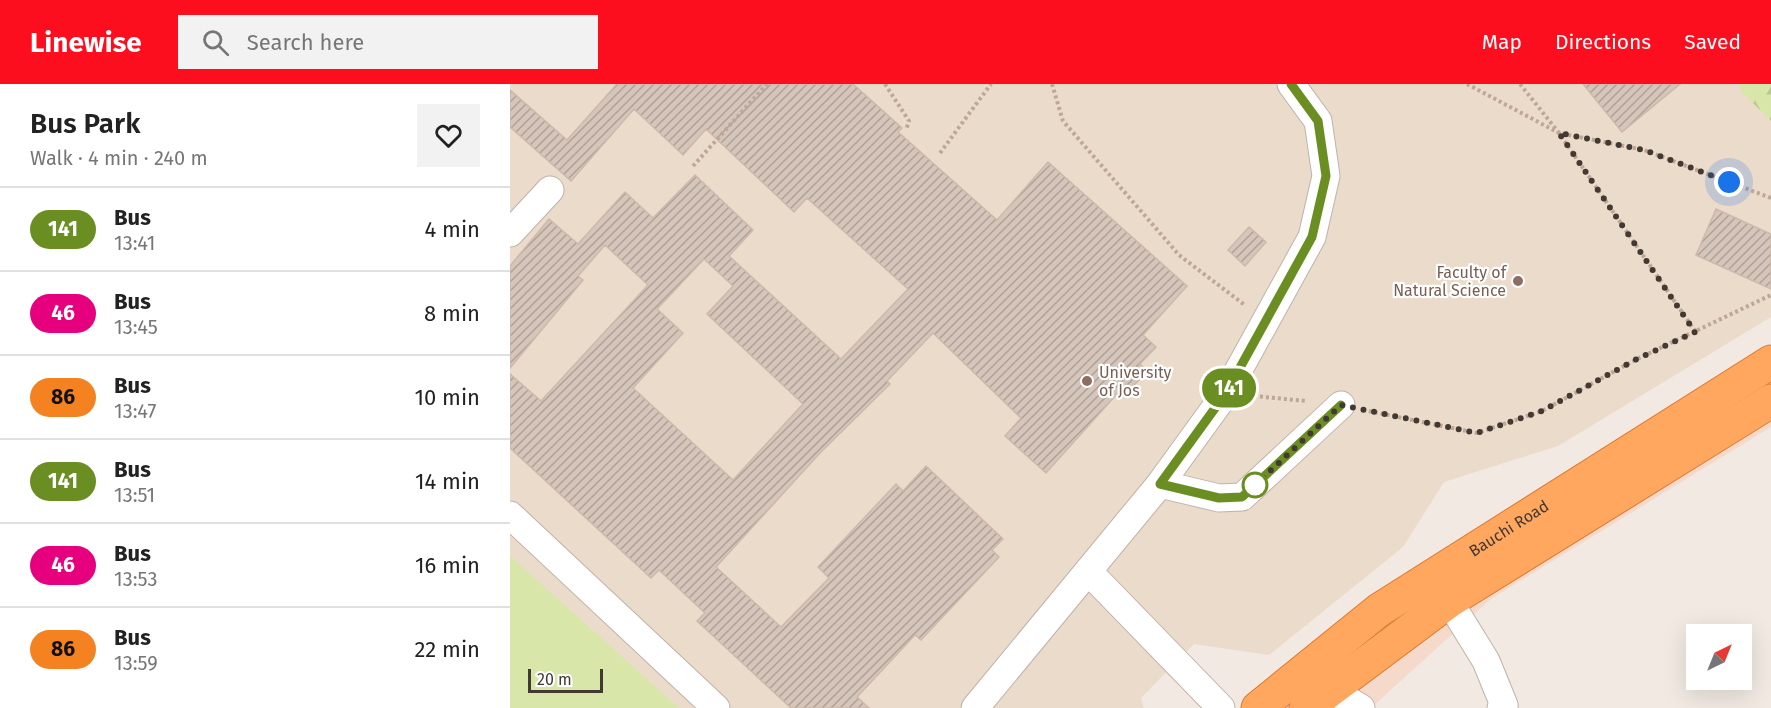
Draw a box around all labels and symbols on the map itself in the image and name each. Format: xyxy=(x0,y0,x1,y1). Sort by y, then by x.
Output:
your location xyxy=(1714,167,1744,197)
place label: Faculty of Natural Science xyxy=(1393,263,1508,300)
marker: Faculty of Natural Science xyxy=(1511,274,1525,288)
place label: University of Jos xyxy=(1099,363,1172,400)
line badge: 141 xyxy=(1194,368,1264,408)
marker: University of Jos xyxy=(1080,374,1094,388)
unlabelled marker xyxy=(1242,472,1268,498)
street label: Bauchi Road xyxy=(1465,496,1552,560)
north arrow xyxy=(1686,624,1752,690)
scale bar xyxy=(528,666,603,694)

